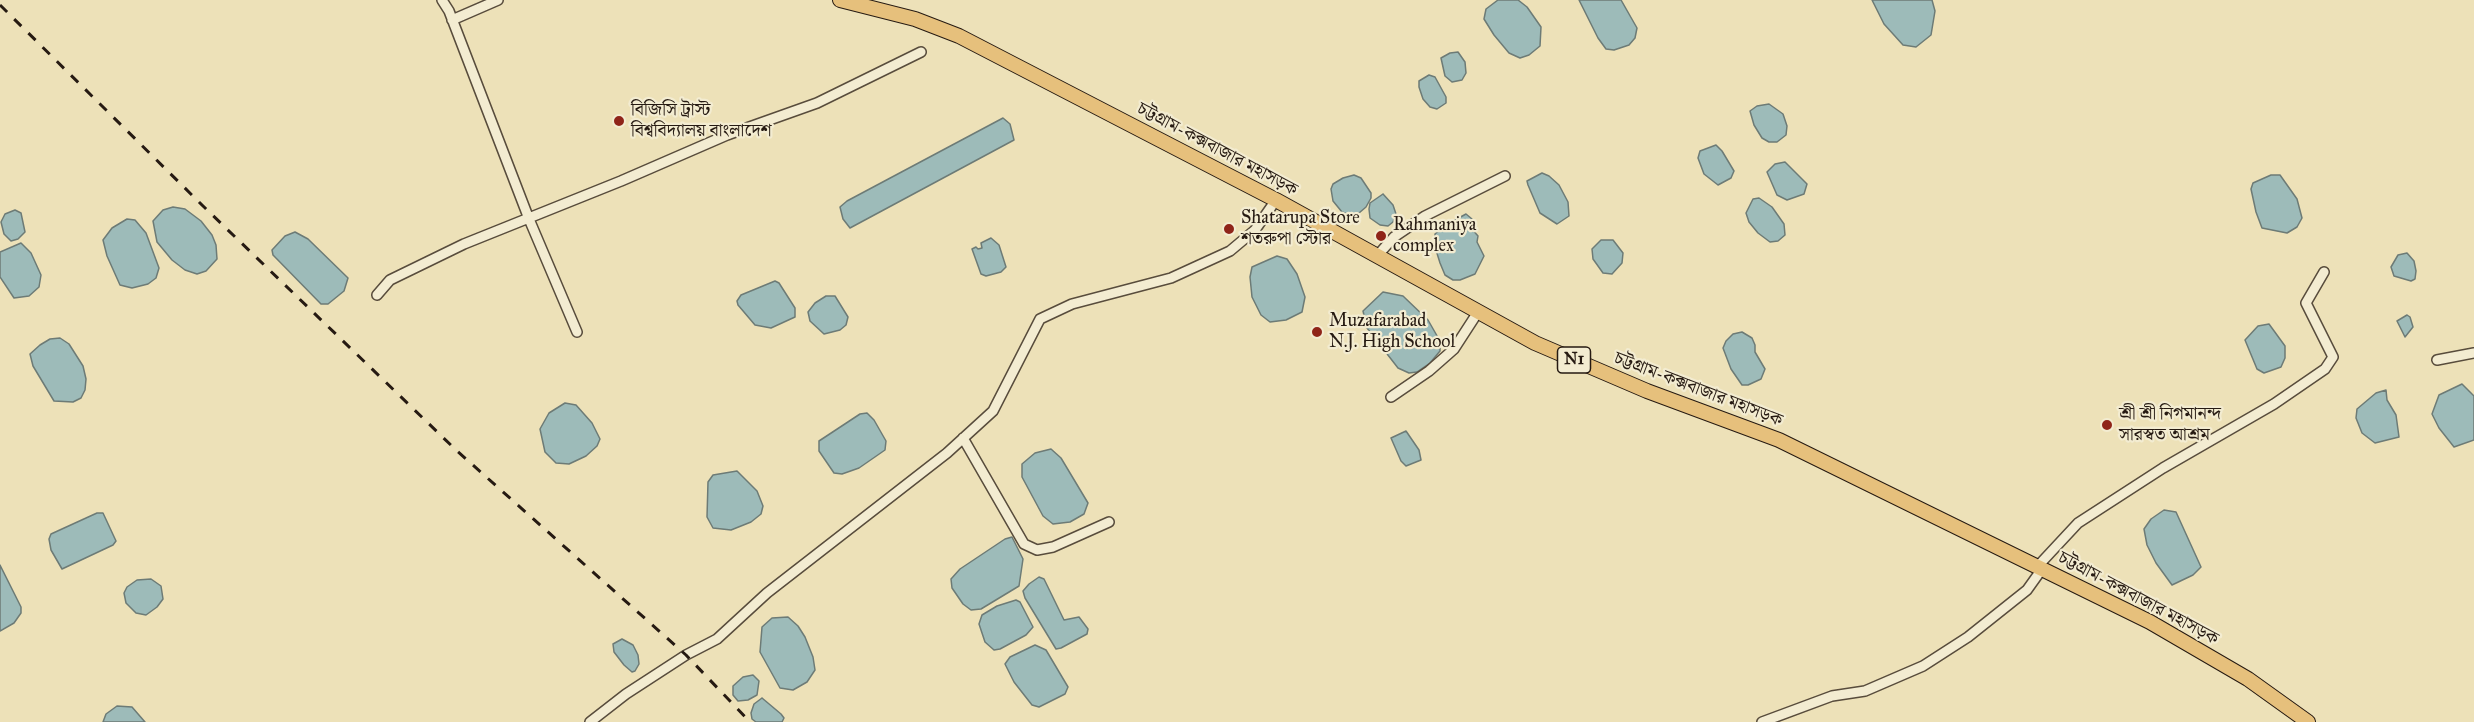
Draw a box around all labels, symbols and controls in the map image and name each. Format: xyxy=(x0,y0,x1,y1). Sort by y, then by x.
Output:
street label: চট্টগ্রাম-কক্সবাজার মহাসড়ক xyxy=(1133,99,1301,201)
place label: বিজিসি ট্রাস্ট বিশ্ববিদ্যালয় বাংলাদেশ xyxy=(631,100,772,142)
marker: বিজিসি ট্রাস্ট বিশ্ববিদ্যালয় বাংলাদেশ xyxy=(612,114,626,128)
place label: Shatarupa Store শতরুপা স্টোর xyxy=(1241,208,1360,250)
place label: Rahmaniya complex xyxy=(1393,215,1476,258)
marker: Shatarupa Store শতরুপা স্টোর xyxy=(1222,222,1236,236)
marker: Rahmaniya complex xyxy=(1374,229,1388,243)
place label: Muzafarabad N.J. High School xyxy=(1329,311,1455,354)
marker: Muzafarabad N.J. High School xyxy=(1310,325,1324,339)
road number: N1 xyxy=(1558,347,1590,373)
street label: চট্টগ্রাম-কক্সবাজার মহাসড়ক xyxy=(1611,348,1785,432)
place label: শ্রী শ্রী নিগমানন্দ সারস্বত আশ্রম xyxy=(2119,404,2221,446)
marker: শ্রী শ্রী নিগমানন্দ সারস্বত আশ্রম xyxy=(2100,418,2114,432)
street label: চট্টগ্রাম-কক্সবাজার মহাসড়ক xyxy=(2054,548,2222,650)

